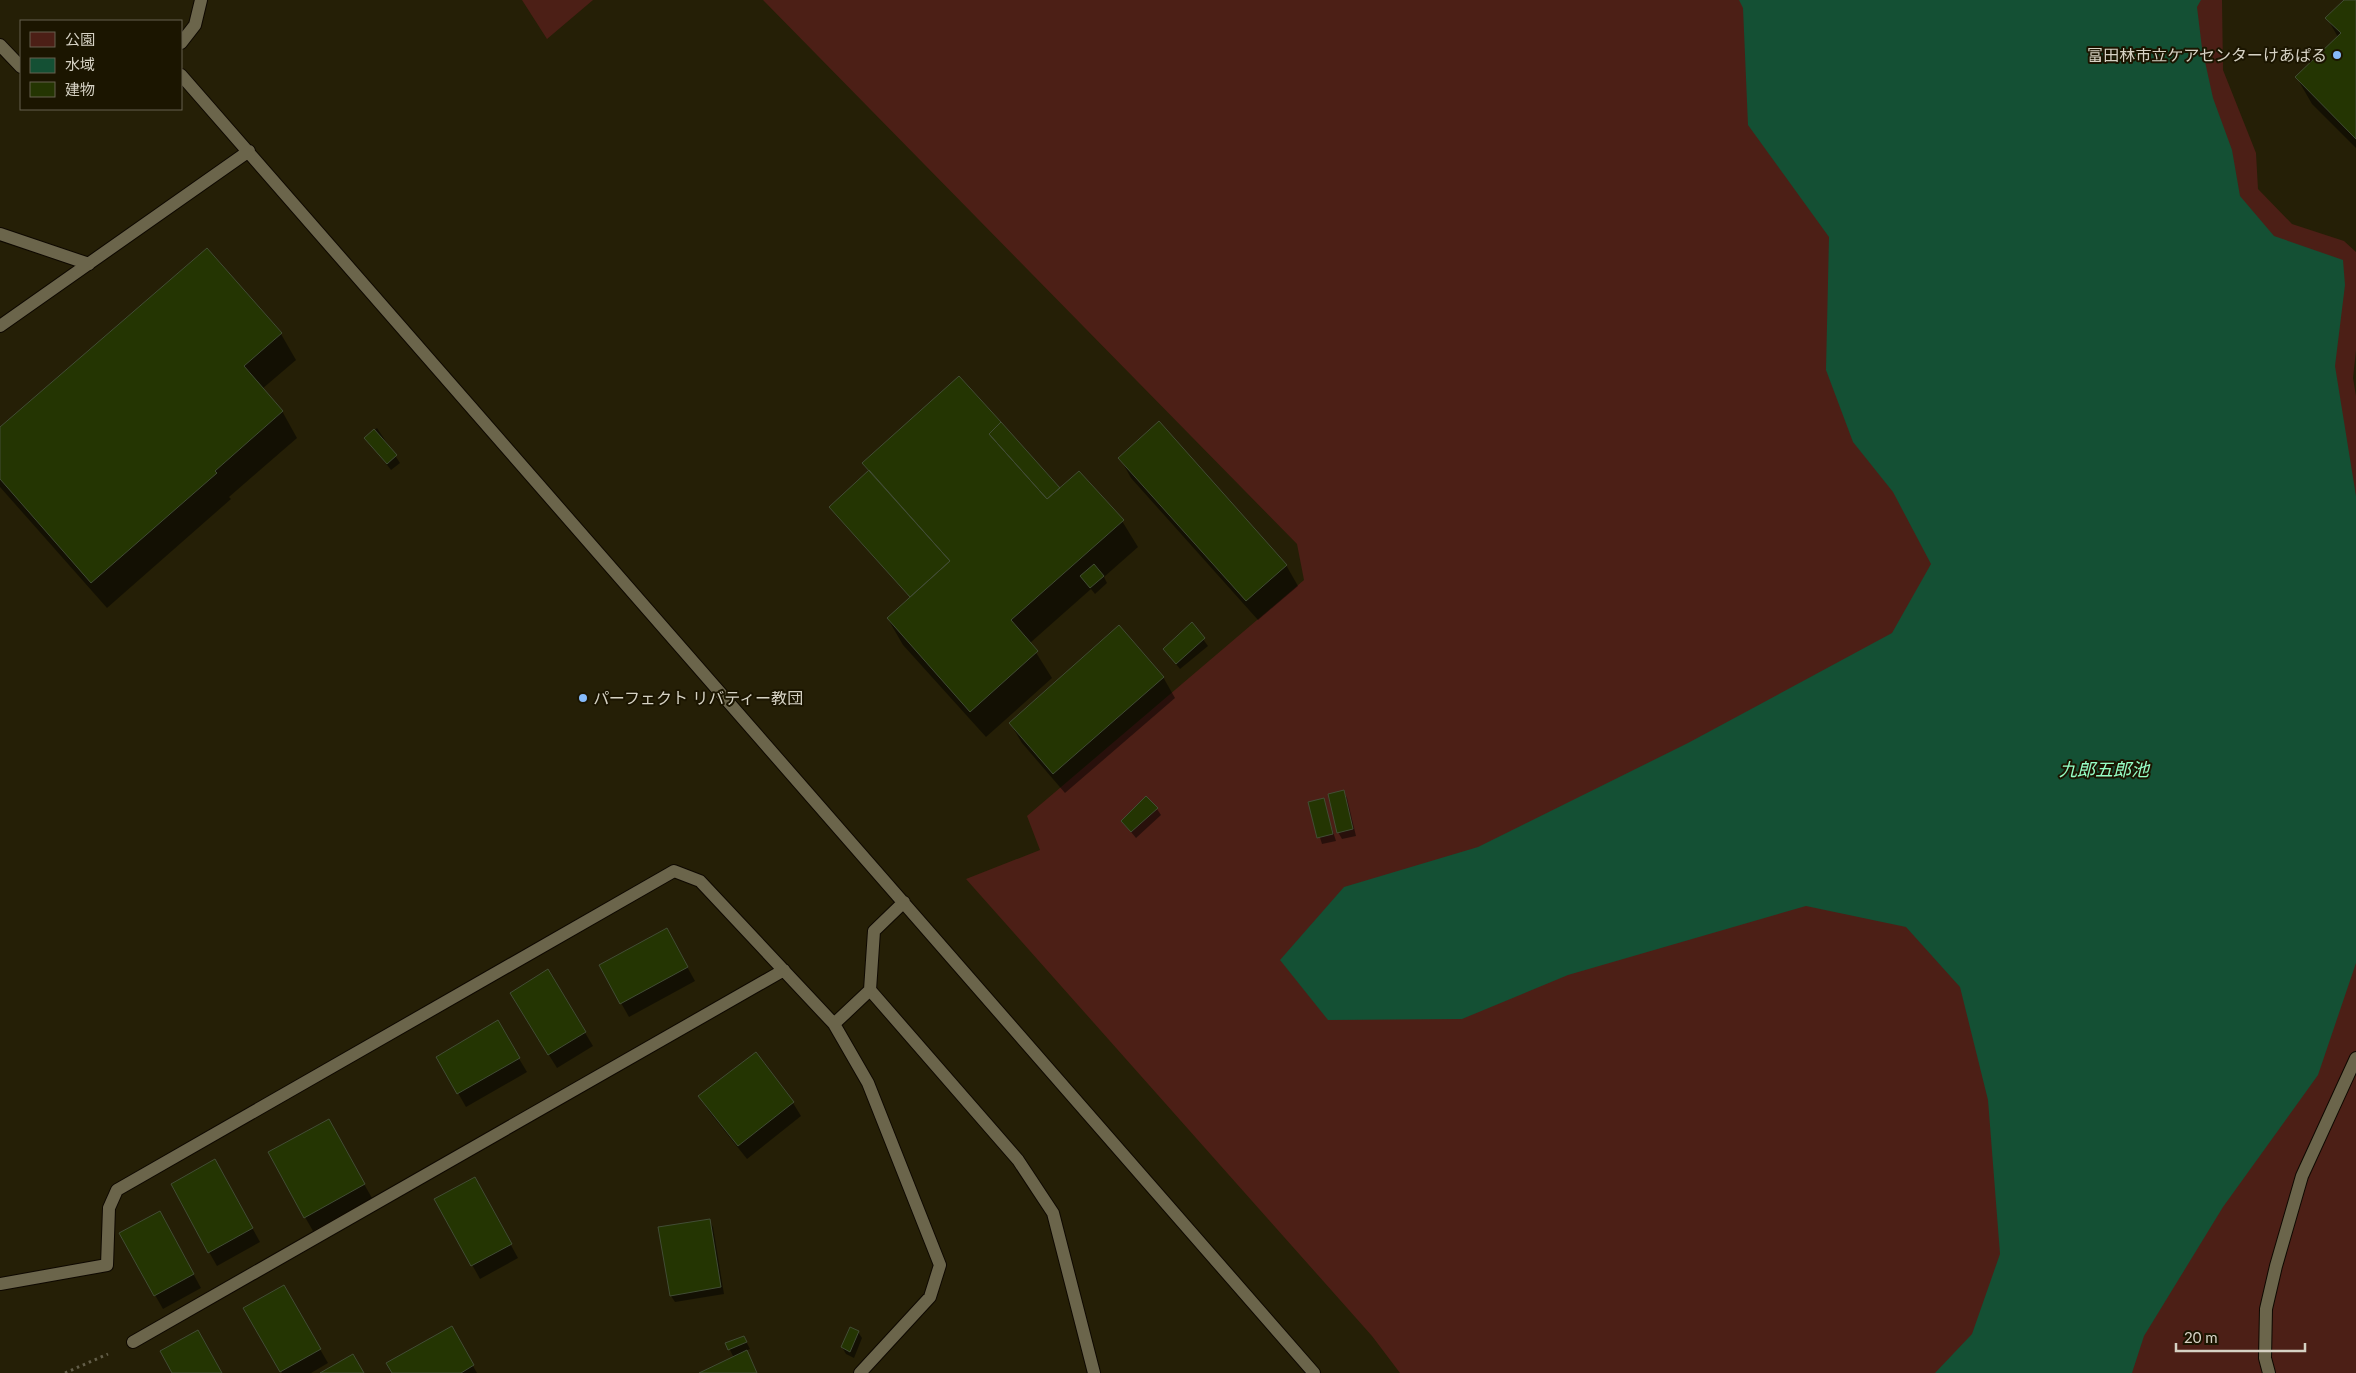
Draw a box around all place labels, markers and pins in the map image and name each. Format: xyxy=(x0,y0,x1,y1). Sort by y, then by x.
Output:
place label: 富田林市立ケアセンターけあぱる xyxy=(2087,45,2327,64)
marker: 富田林市立ケアセンターけあぱる xyxy=(2331,49,2343,61)
place label: パーフェクト リバティー教団 xyxy=(593,688,803,707)
marker: パーフェクト リバティー教団 xyxy=(577,692,589,704)

